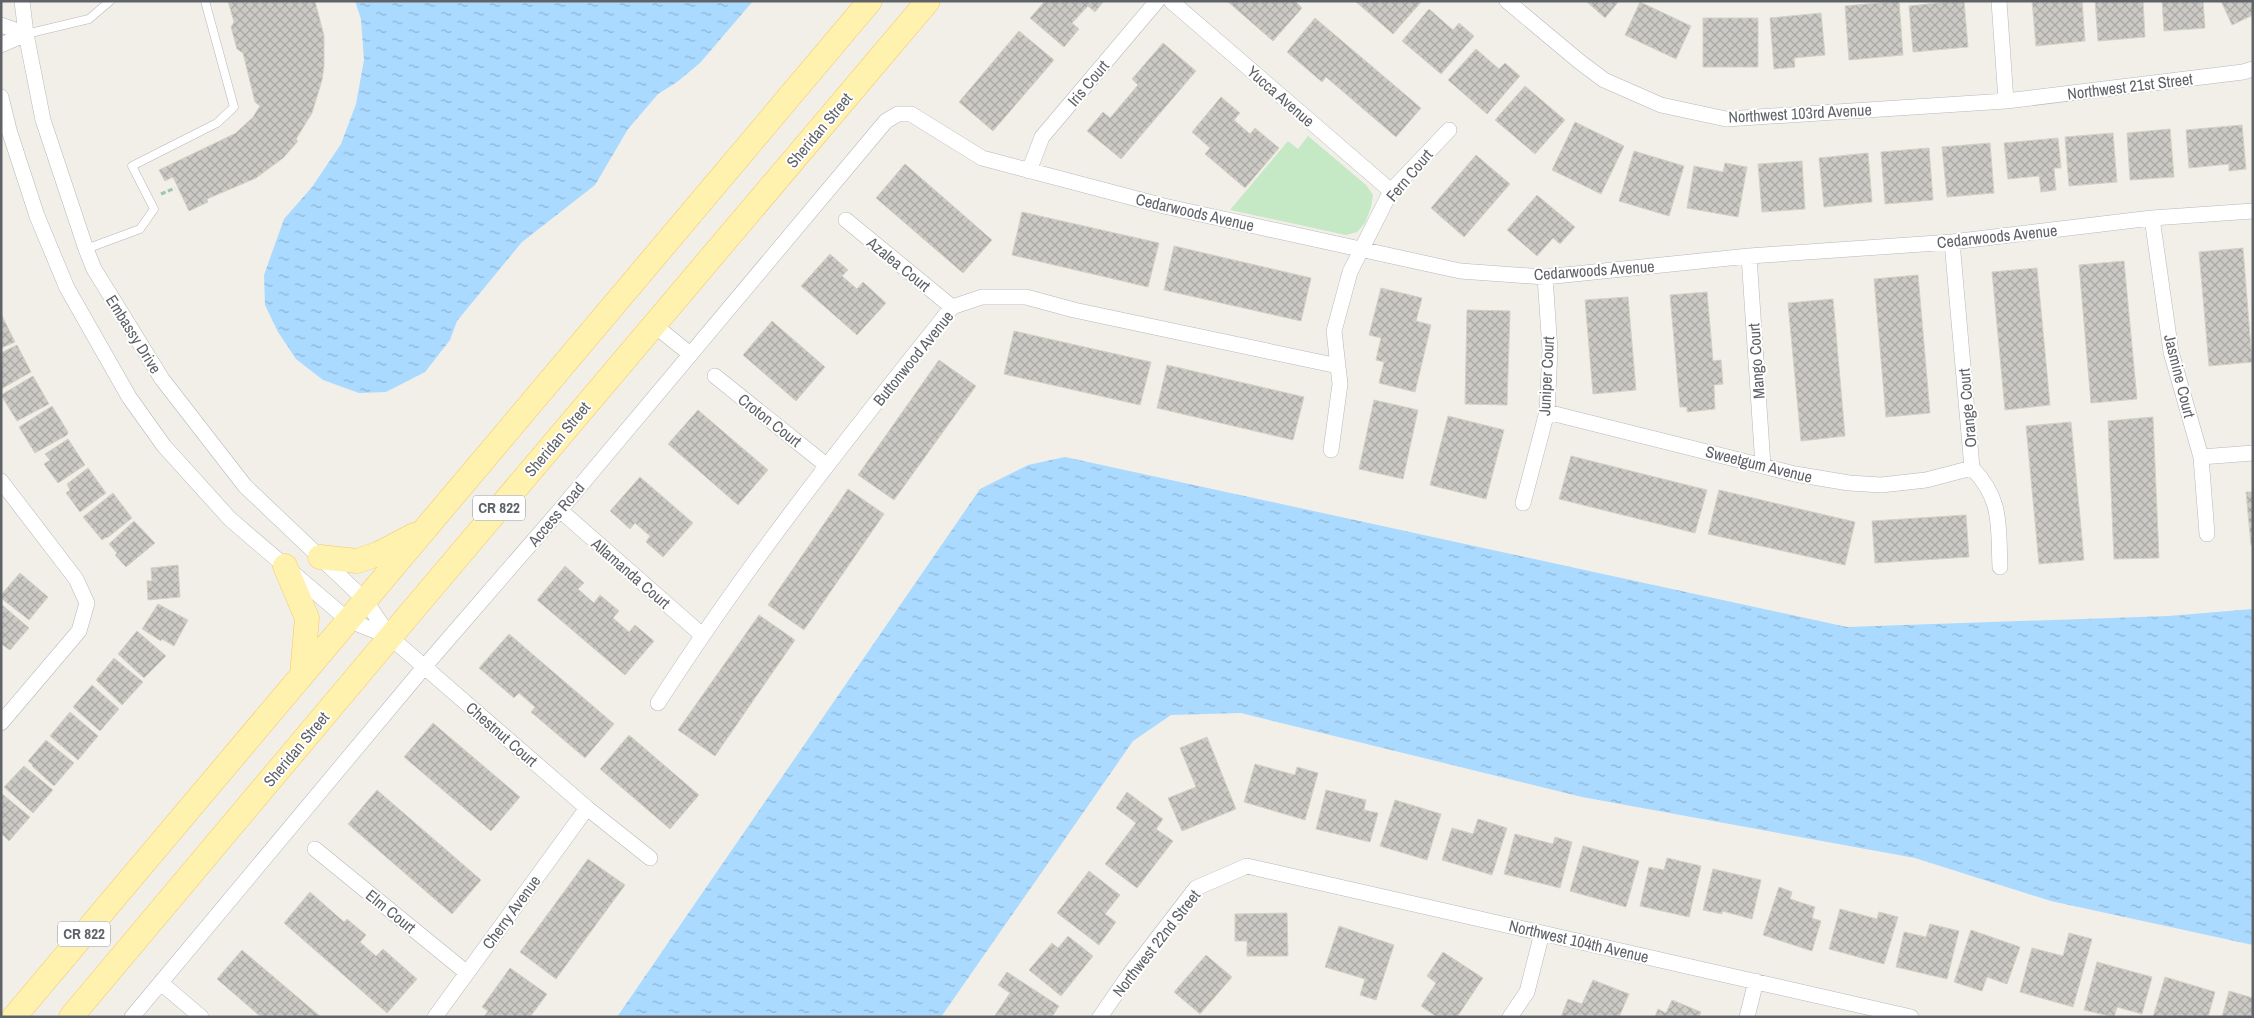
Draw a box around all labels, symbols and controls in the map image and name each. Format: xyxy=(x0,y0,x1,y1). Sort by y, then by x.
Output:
street label: Iris Court xyxy=(1062,55,1114,111)
street label: Yucca Avenue xyxy=(1242,60,1320,132)
street label: Northwest 21st Street xyxy=(2066,67,2194,105)
street label: Sheridan Street xyxy=(781,87,857,172)
street label: Northwest 103rd Avenue xyxy=(1728,98,1872,128)
street label: Fern Court xyxy=(1381,144,1438,206)
street label: Cedarwoods Avenue xyxy=(1134,188,1256,236)
street label: Cedarwoods Avenue xyxy=(1936,219,2058,253)
street label: Azalea Court xyxy=(862,231,936,297)
street label: Cedarwoods Avenue xyxy=(1533,255,1655,285)
street label: Embassy Drive xyxy=(101,290,167,378)
street label: Buttonwood Avenue xyxy=(868,306,958,410)
street label: Mango Court xyxy=(1742,322,1770,400)
street label: Jasmine Court xyxy=(2159,332,2201,420)
street label: Juniper Court xyxy=(1533,335,1559,416)
street label: Orange Court xyxy=(1953,367,1981,449)
street label: Croton Court xyxy=(734,388,807,452)
street label: Sheridan Street xyxy=(519,396,595,481)
street label: Sweetgum Avenue xyxy=(1703,440,1815,488)
street label: Access Road xyxy=(522,477,589,551)
road number: CR 822 xyxy=(473,496,525,520)
street label: Allamanda Court xyxy=(586,532,675,614)
street label: Chestnut Court xyxy=(461,697,543,771)
street label: Sheridan Street xyxy=(258,706,334,791)
street label: Cherry Avenue xyxy=(477,871,545,953)
street label: Elm Court xyxy=(361,884,421,938)
street label: Northwest 22nd Street xyxy=(1107,885,1205,1001)
street label: Northwest 104th Avenue xyxy=(1507,914,1651,968)
road number: CR 822 xyxy=(58,922,110,946)

